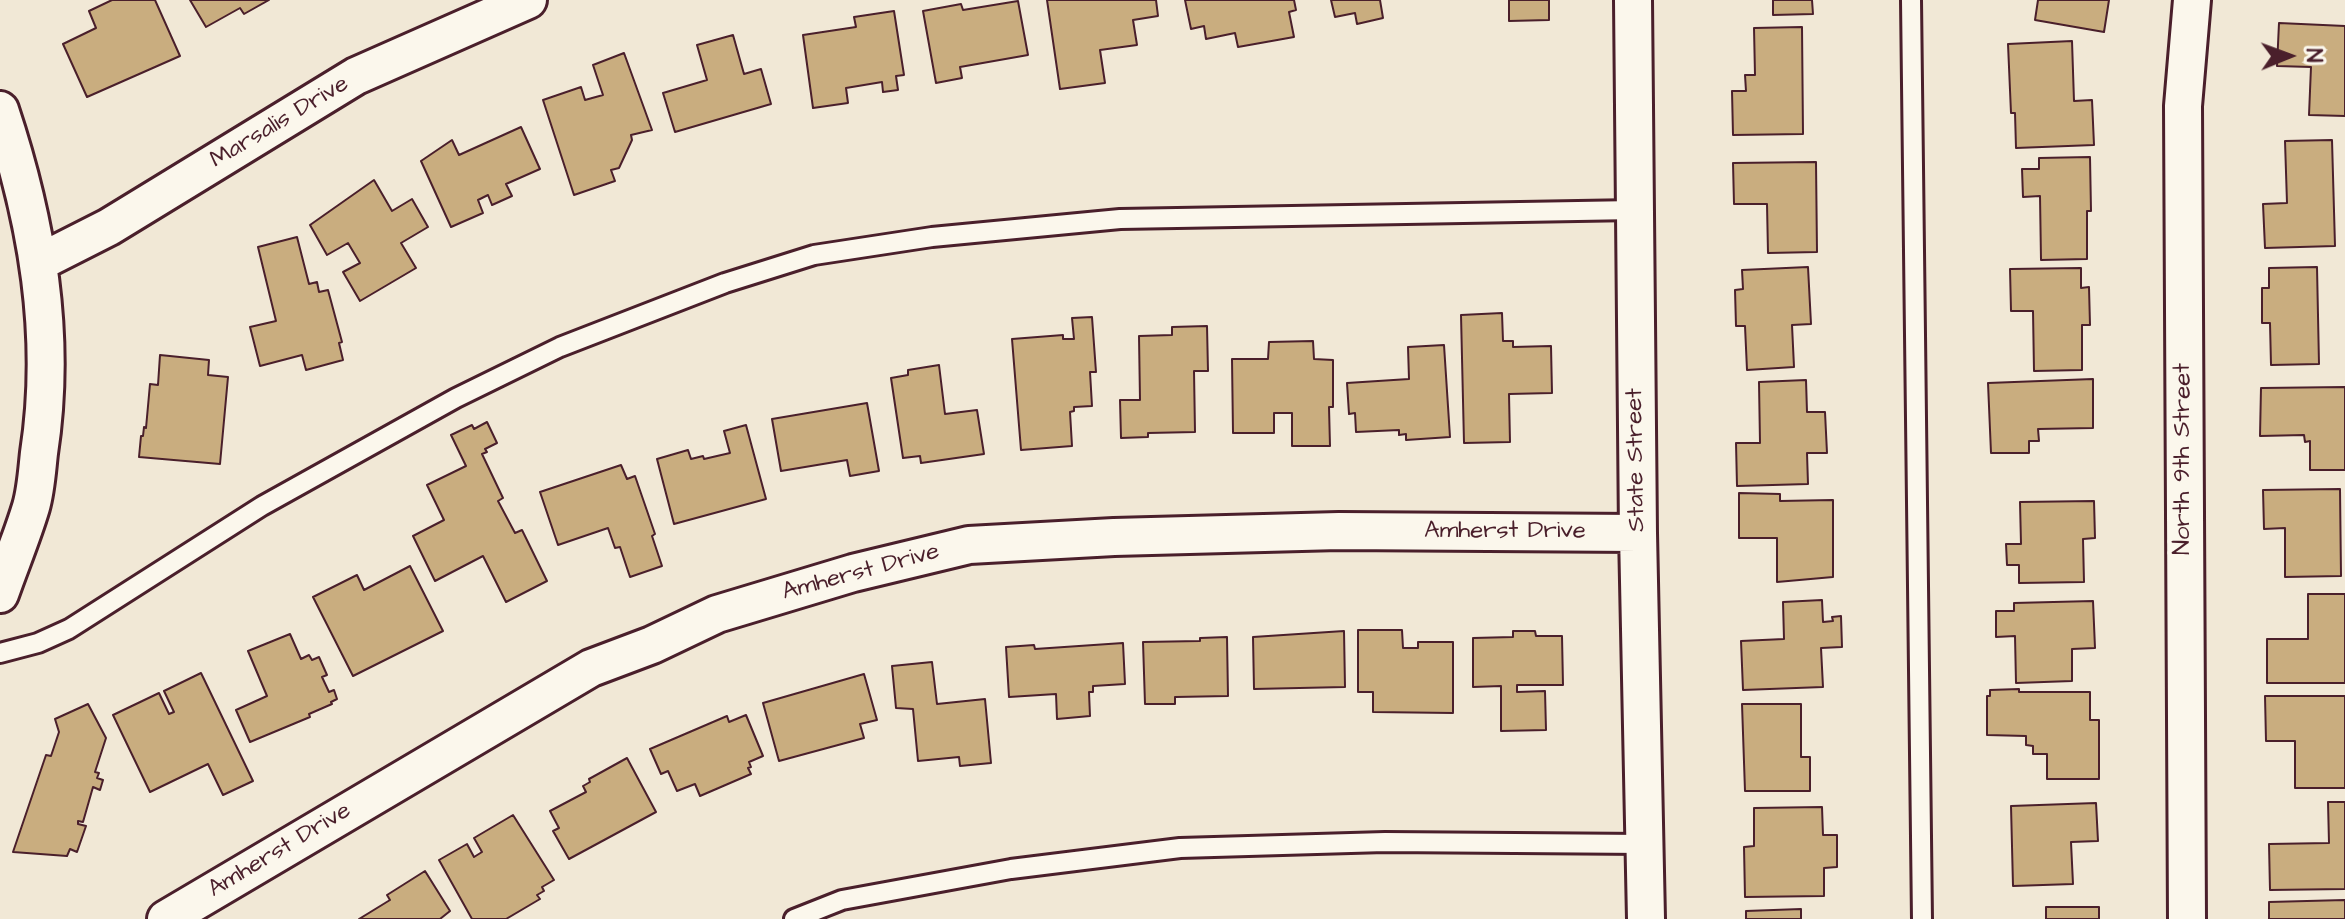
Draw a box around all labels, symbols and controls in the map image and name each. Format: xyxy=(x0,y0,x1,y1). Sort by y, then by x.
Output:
north arrow xyxy=(2249,16,2329,96)
text: N xyxy=(2298,48,2329,63)
street label: Marsalis Drive xyxy=(206,70,354,176)
street label: North 9th Street xyxy=(2170,363,2198,555)
street label: State Street xyxy=(1621,388,1653,532)
street label: Amherst Drive xyxy=(1424,518,1586,546)
street label: Amherst Drive xyxy=(779,538,943,608)
street label: Amherst Drive xyxy=(203,797,357,905)

